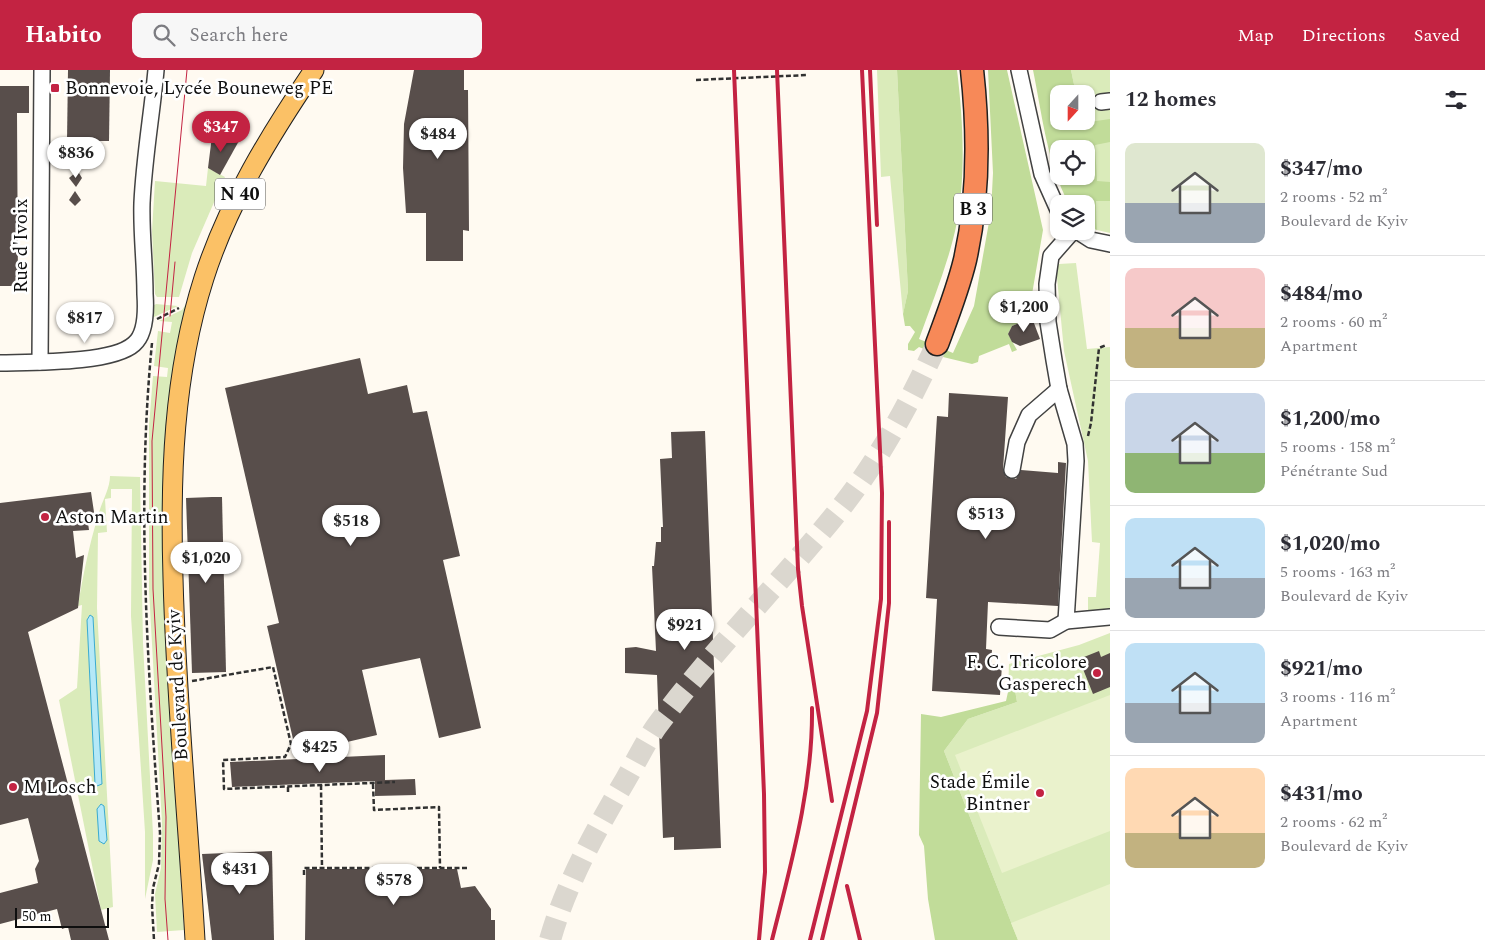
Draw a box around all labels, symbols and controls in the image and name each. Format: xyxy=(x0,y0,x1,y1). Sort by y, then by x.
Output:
search box xyxy=(132,13,482,58)
text: Habito xyxy=(25,17,102,53)
icon: search xyxy=(150,21,178,49)
text: Search here xyxy=(190,21,288,50)
text: Map xyxy=(1238,22,1274,49)
text: Directions xyxy=(1302,22,1386,49)
text: Saved xyxy=(1414,22,1460,49)
place label: Bonnevoie, Lycée Bouneweg PE xyxy=(65,74,333,103)
marker: Bonnevoie, Lycée Bouneweg PE xyxy=(49,82,61,94)
text: 12 homes xyxy=(1125,84,1217,116)
north arrow xyxy=(1050,85,1095,130)
map controls xyxy=(1050,85,1095,240)
icon: filters xyxy=(1442,86,1470,114)
pin: $347 xyxy=(191,111,251,153)
text: $347 xyxy=(203,115,239,139)
pin: $484 xyxy=(408,118,468,160)
text: $484 xyxy=(420,122,456,146)
pin: $836 xyxy=(46,136,106,179)
button: locate xyxy=(1050,140,1095,185)
text: $836 xyxy=(58,141,94,165)
text: $347/mo xyxy=(1280,153,1363,185)
icon: home xyxy=(1165,163,1225,223)
road number: N 40 xyxy=(215,178,265,210)
text: 2 rooms · 52 m² xyxy=(1280,185,1387,209)
road number: B 3 xyxy=(954,194,992,224)
button: layers xyxy=(1050,195,1095,240)
street label: Rue d'Ivoix xyxy=(7,199,36,293)
text: Boulevard de Kyiv xyxy=(1280,209,1408,233)
text: $484/mo xyxy=(1280,278,1363,310)
icon: home xyxy=(1165,288,1225,348)
pin: $1,200 xyxy=(983,290,1065,333)
text: $1,200 xyxy=(999,295,1049,319)
pin: $817 xyxy=(55,302,115,344)
text: $817 xyxy=(67,306,103,330)
text: 2 rooms · 60 m² xyxy=(1280,310,1387,334)
text: Apartment xyxy=(1280,334,1358,358)
text: $1,200/mo xyxy=(1280,403,1380,435)
icon: home xyxy=(1165,413,1225,473)
text: 5 rooms · 158 m² xyxy=(1280,435,1395,459)
text: Pénétrante Sud xyxy=(1280,459,1388,483)
pin: $513 xyxy=(956,498,1016,540)
text: $513 xyxy=(968,502,1004,526)
place label: Aston Martin xyxy=(55,503,169,532)
pin: $518 xyxy=(321,504,381,547)
text: $518 xyxy=(333,509,369,533)
marker: Aston Martin xyxy=(39,511,51,523)
text: $1,020/mo xyxy=(1280,528,1380,560)
icon: home xyxy=(1165,538,1225,598)
pin: $1,020 xyxy=(165,542,247,584)
text: $1,020 xyxy=(181,546,231,570)
text: 5 rooms · 163 m² xyxy=(1280,560,1395,584)
text: Boulevard de Kyiv xyxy=(1280,584,1408,608)
street label: Boulevard de Kyiv xyxy=(160,608,196,761)
pin: $921 xyxy=(655,608,715,651)
text: $921 xyxy=(667,613,703,637)
place label: F. C. Tricolore Gasperech xyxy=(966,648,1087,699)
text: $921/mo xyxy=(1280,653,1363,685)
icon: home xyxy=(1165,663,1225,723)
marker: F. C. Tricolore Gasperech xyxy=(1091,667,1103,679)
text: 3 rooms · 116 m² xyxy=(1280,685,1395,709)
text: Apartment xyxy=(1280,709,1358,733)
pin: $425 xyxy=(290,730,350,773)
text: $425 xyxy=(302,735,338,759)
place label: Stade Émile Bintner xyxy=(930,768,1030,819)
place label: M Losch xyxy=(23,773,97,802)
text: $431/mo xyxy=(1280,778,1363,810)
marker: M Losch xyxy=(7,781,19,793)
marker: Stade Émile Bintner xyxy=(1034,787,1046,799)
icon: home xyxy=(1165,788,1225,848)
text: 2 rooms · 62 m² xyxy=(1280,810,1387,834)
text: Boulevard de Kyiv xyxy=(1280,834,1408,858)
pin: $431 xyxy=(210,852,270,895)
text: $431 xyxy=(222,857,258,881)
pin: $578 xyxy=(364,864,424,906)
text: $578 xyxy=(376,868,412,892)
scale bar xyxy=(15,905,109,928)
text: 50 m xyxy=(22,906,52,927)

